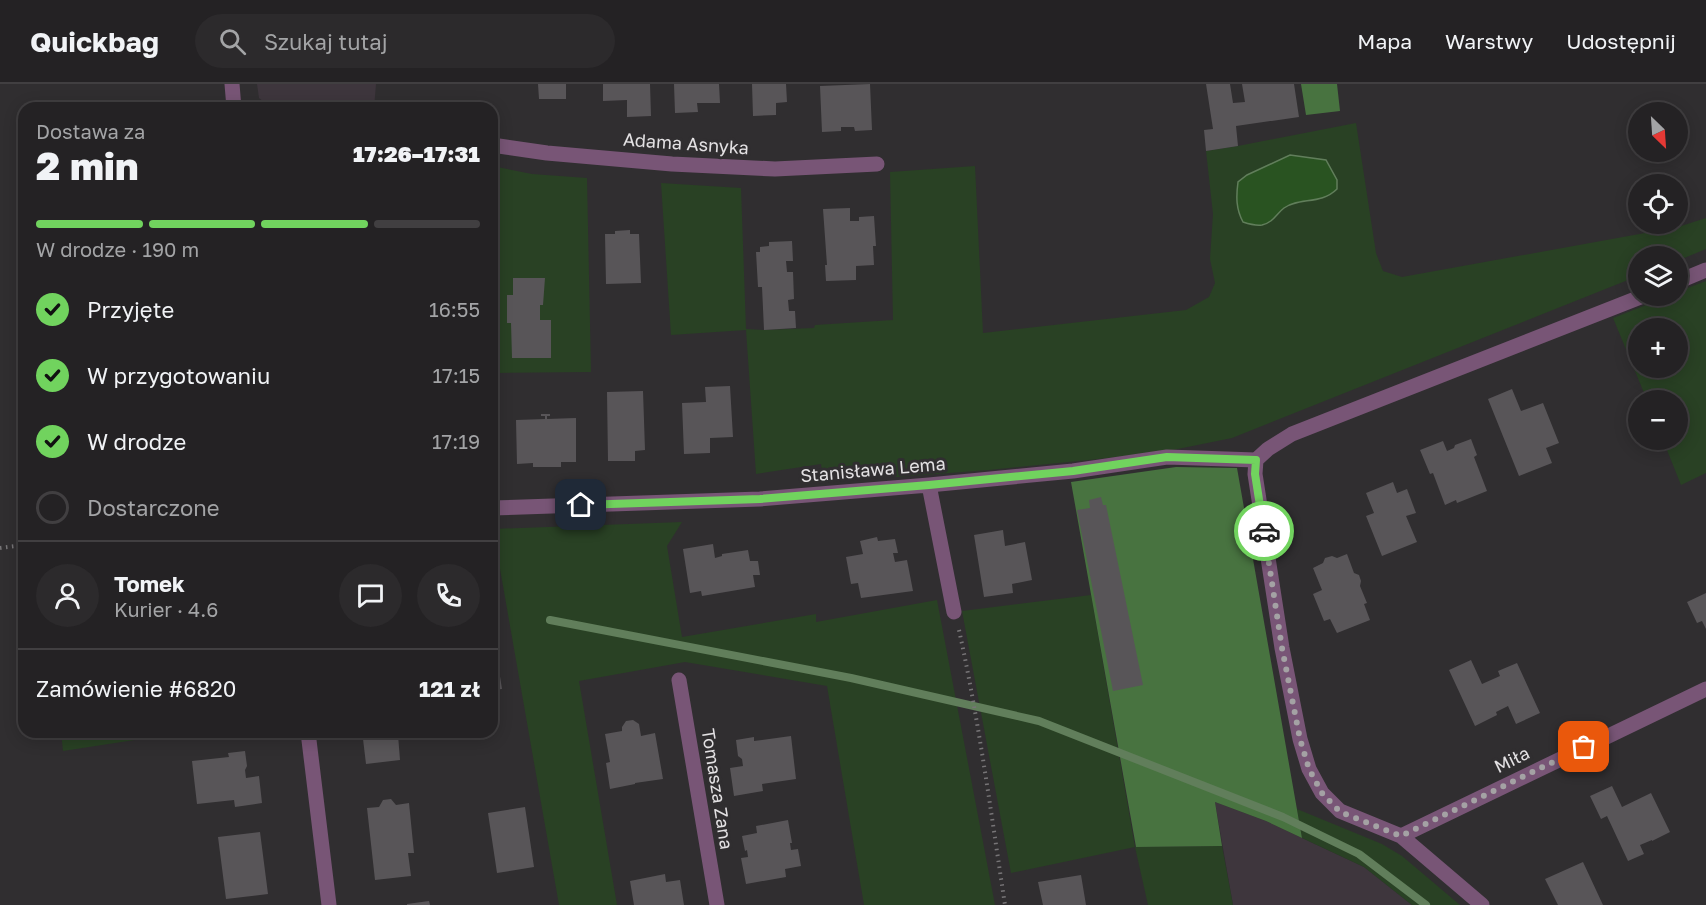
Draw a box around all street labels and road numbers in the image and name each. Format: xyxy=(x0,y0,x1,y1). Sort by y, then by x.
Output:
street label: Adama Asnyka xyxy=(622,128,750,158)
street label: Stanisława Lema xyxy=(799,452,946,486)
street label: Tomasza Zana xyxy=(698,727,738,851)
street label: Miła xyxy=(1490,741,1533,777)

